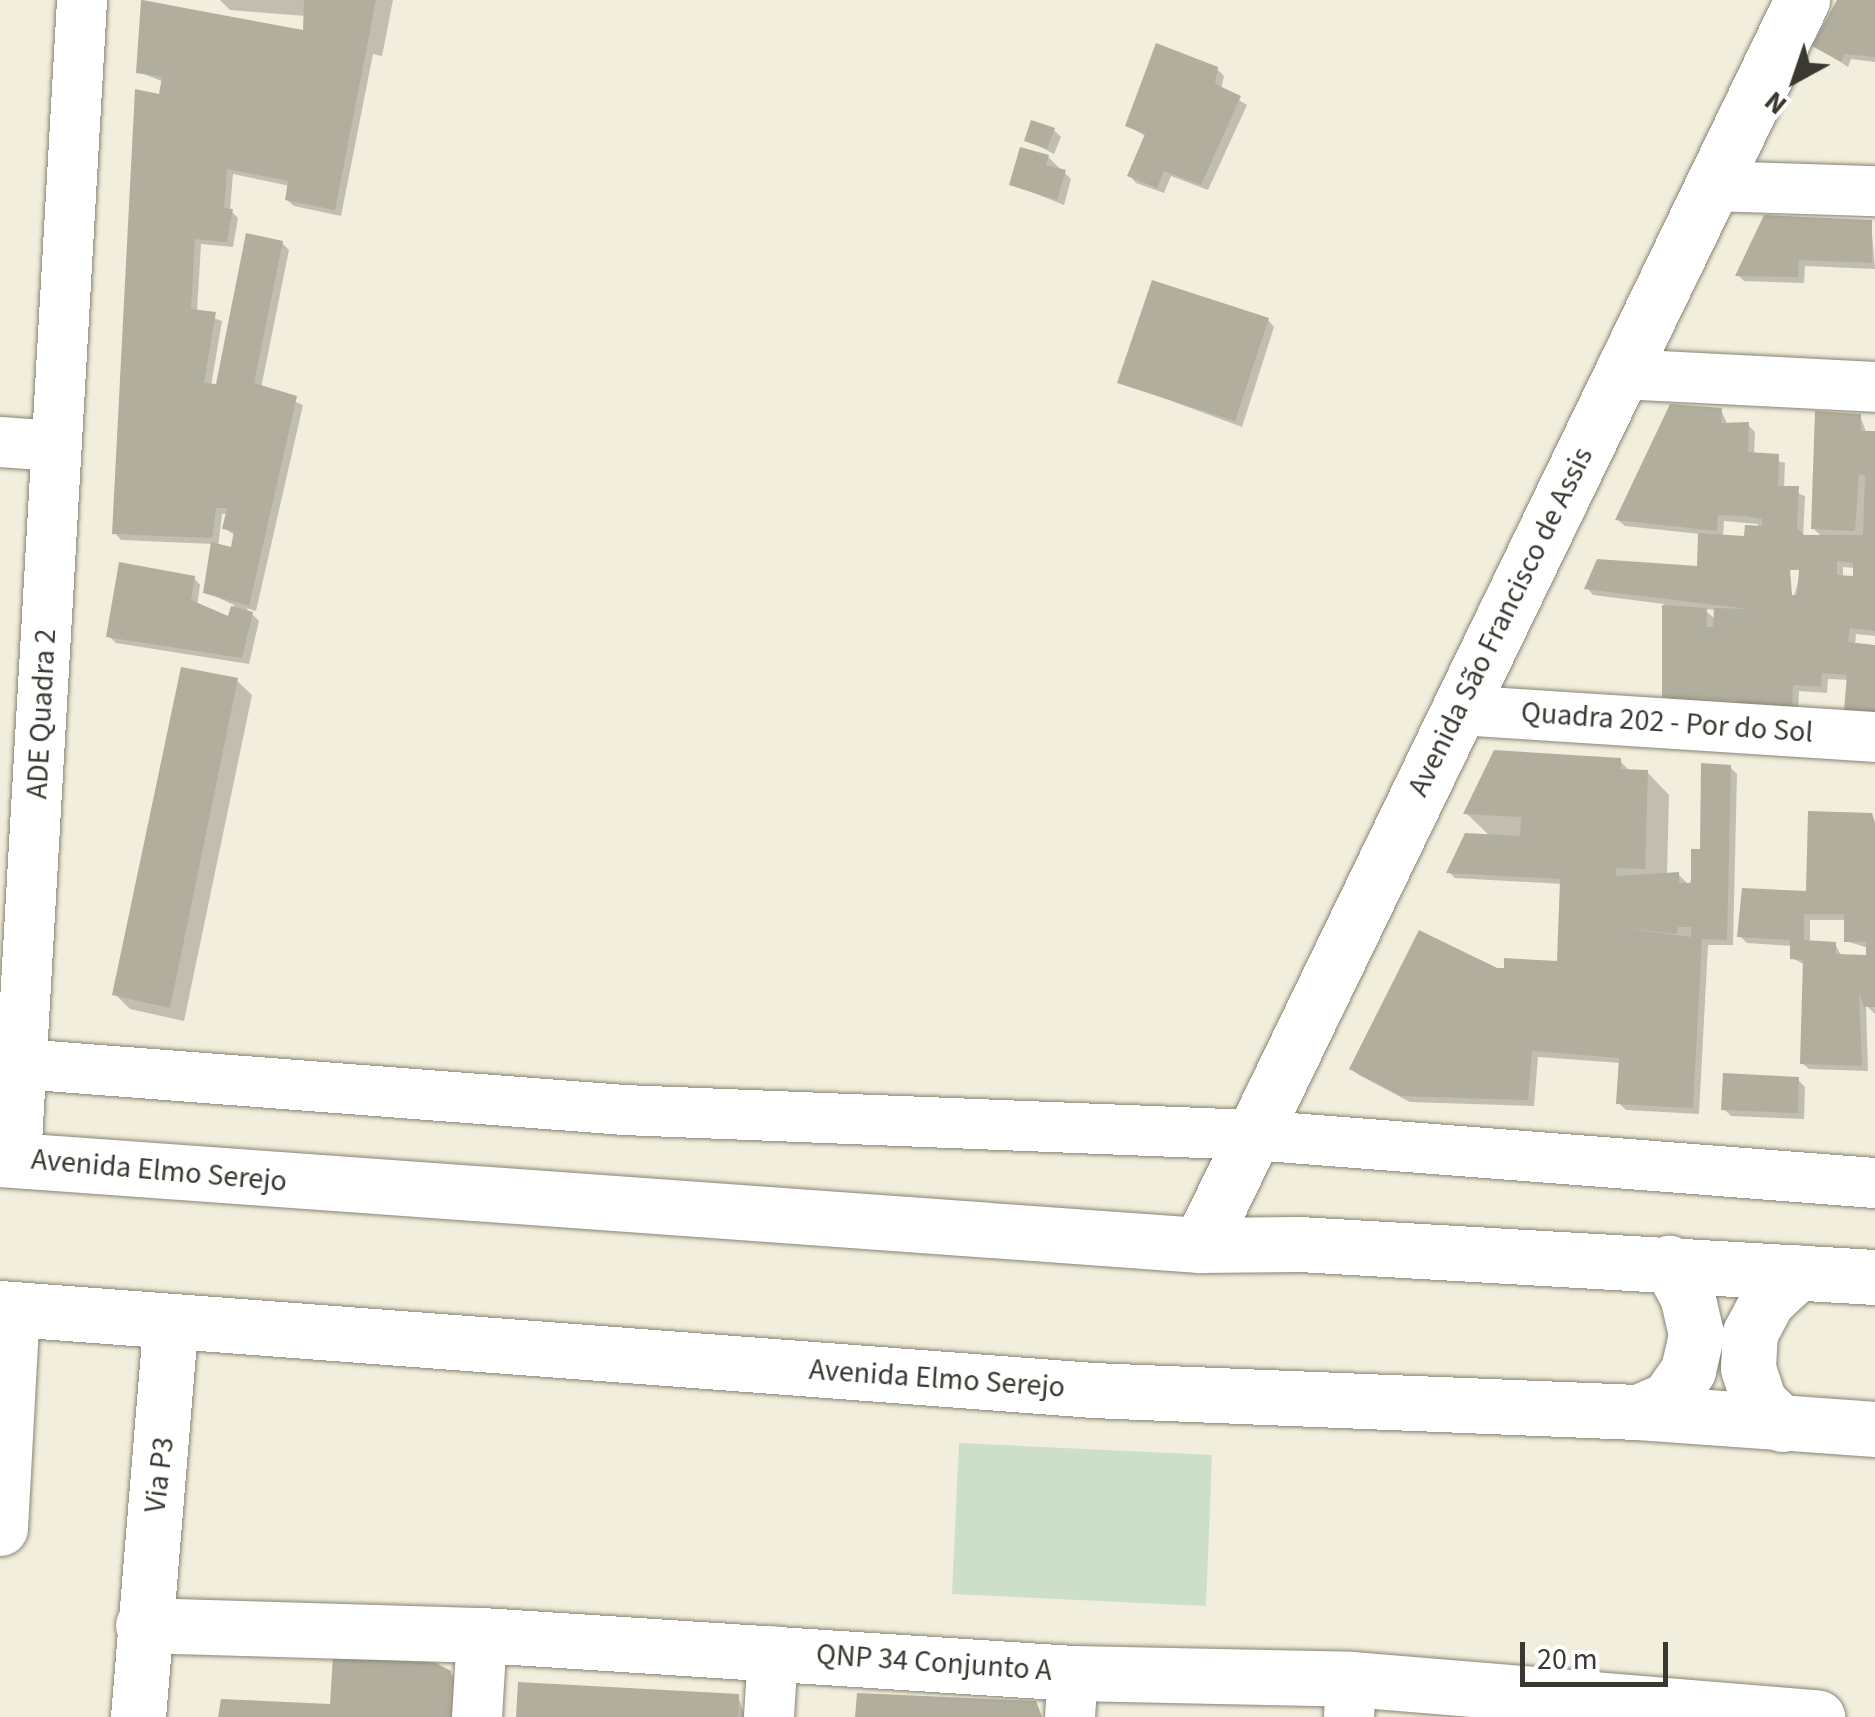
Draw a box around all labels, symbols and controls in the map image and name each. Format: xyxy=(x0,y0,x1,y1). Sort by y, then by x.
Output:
north arrow xyxy=(1745,30,1845,130)
text: N xyxy=(1756,82,1796,124)
street label: Avenida São Francisco de Assis xyxy=(1401,442,1601,802)
street label: ADE Quadra 2 xyxy=(20,628,64,800)
street label: Quadra 202 - Por do Sol xyxy=(1520,695,1814,751)
street label: Avenida Elmo Serejo xyxy=(30,1142,288,1200)
street label: Avenida Elmo Serejo xyxy=(808,1352,1066,1406)
street label: Via P3 xyxy=(138,1435,182,1515)
scale bar xyxy=(1525,1622,1672,1684)
street label: QNP 34 Conjunto A xyxy=(815,1637,1053,1689)
text: 20 m xyxy=(1537,1638,1598,1681)

